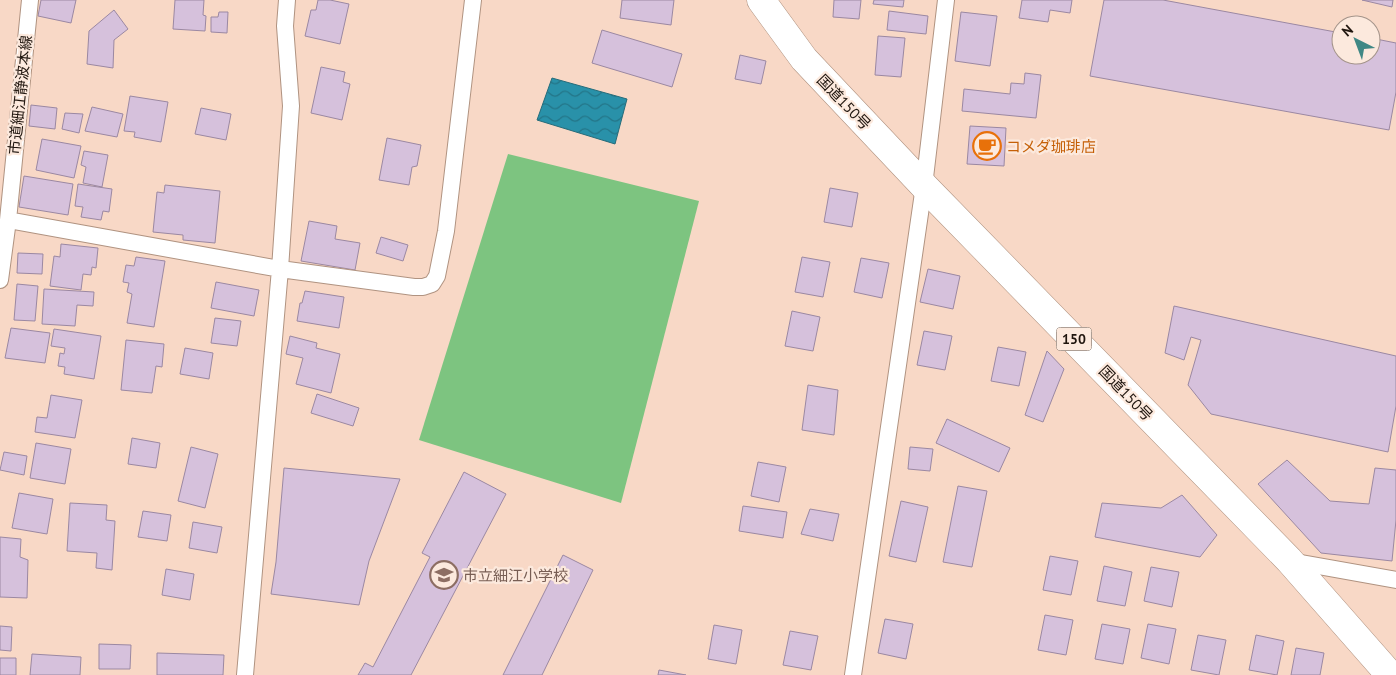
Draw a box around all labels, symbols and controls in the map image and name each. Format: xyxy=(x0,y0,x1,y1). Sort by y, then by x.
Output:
north arrow xyxy=(1331,15,1381,65)
text: N xyxy=(1338,21,1357,40)
street label: 市道細江静波本線 xyxy=(4,34,36,156)
street label: 国道150号 xyxy=(813,70,875,134)
cafe icon: コメダ珈琲店 xyxy=(972,131,1002,161)
place label: コメダ珈琲店 xyxy=(1006,137,1096,156)
road number: 150 xyxy=(1056,328,1092,350)
street label: 国道150号 xyxy=(1095,361,1157,425)
school or university icon: 市立細江小学校 xyxy=(429,560,459,590)
place label: 市立細江小学校 xyxy=(463,566,568,585)

